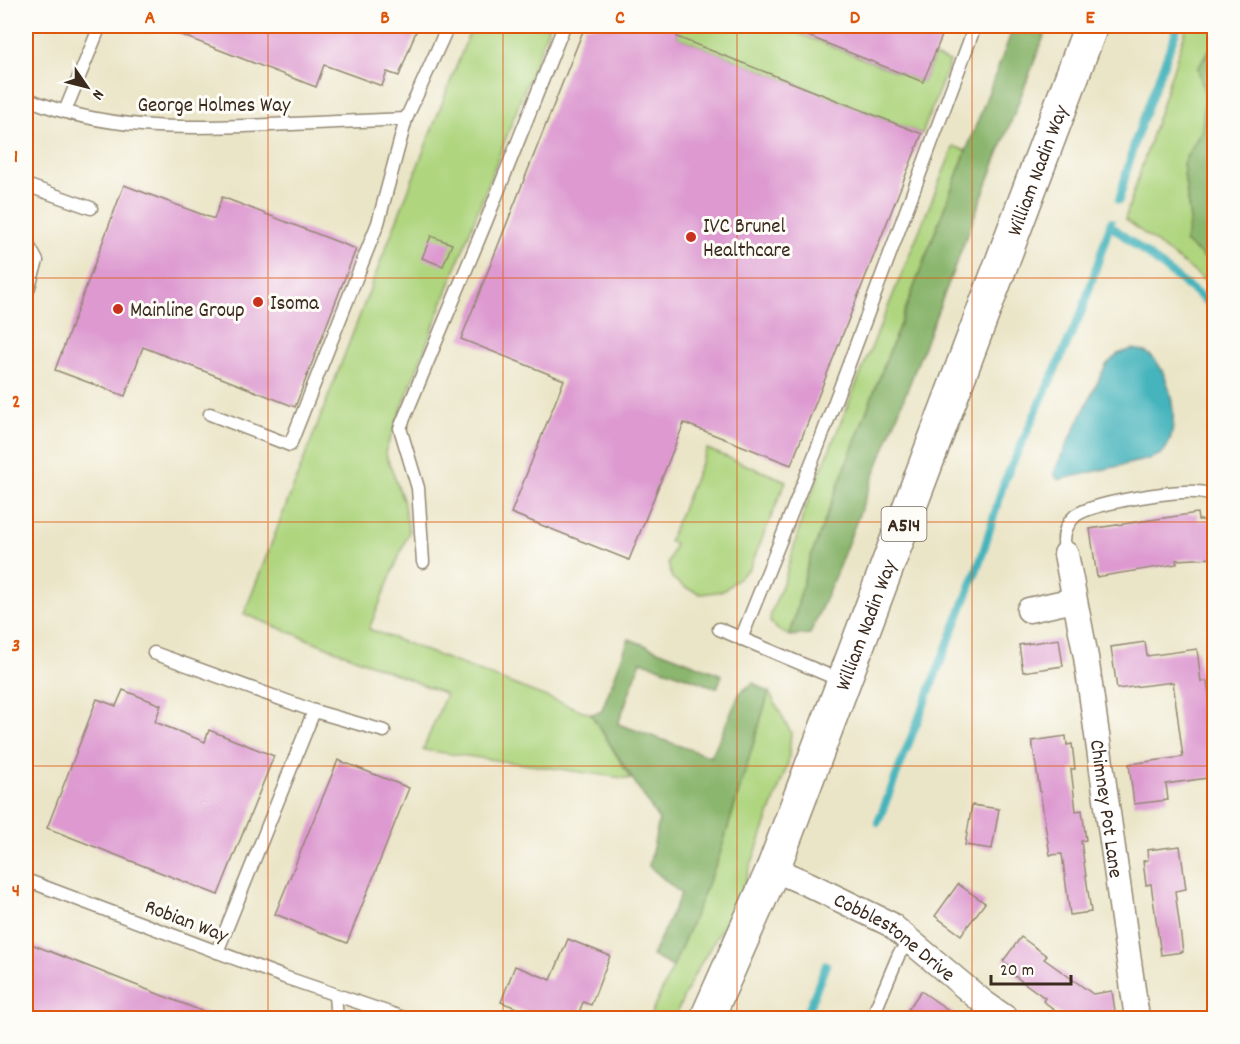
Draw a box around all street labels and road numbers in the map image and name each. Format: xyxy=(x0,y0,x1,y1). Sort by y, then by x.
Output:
street label: George Holmes Way xyxy=(137,92,291,122)
street label: William Nadin Way xyxy=(1001,101,1078,241)
road number: A514 xyxy=(882,507,926,541)
street label: William Nadin Way xyxy=(830,556,906,696)
street label: Chimney Pot Lane xyxy=(1080,738,1129,880)
street label: Cobblestone Drive xyxy=(828,887,960,990)
street label: Robian Way xyxy=(140,893,232,953)

